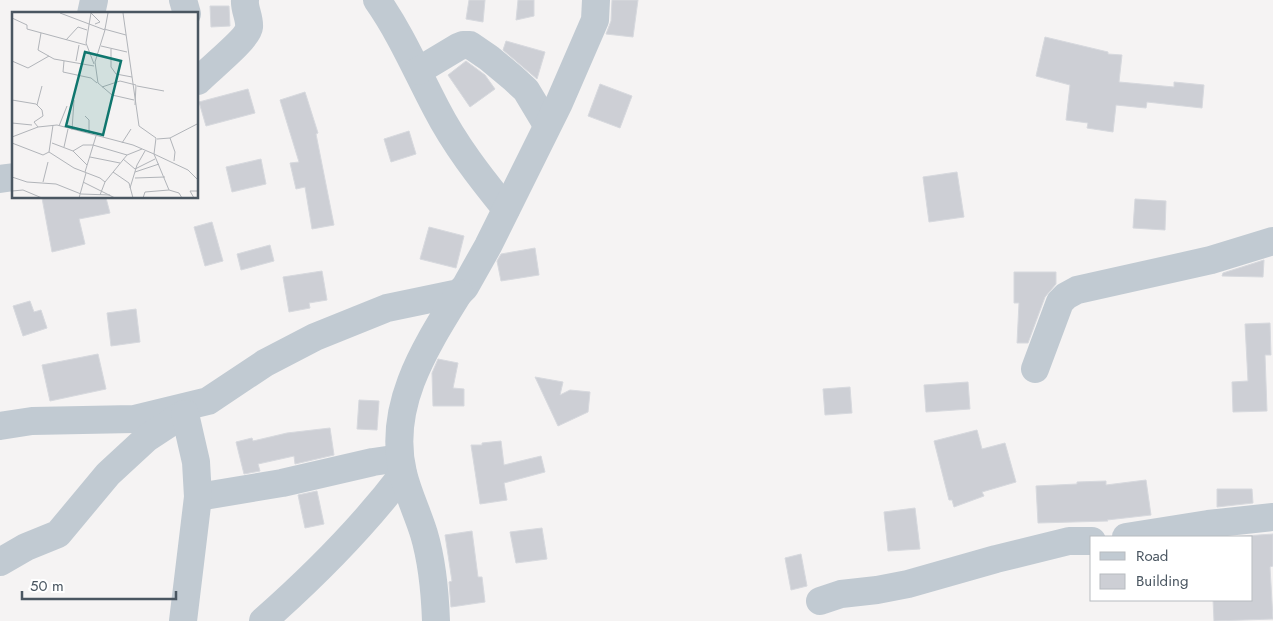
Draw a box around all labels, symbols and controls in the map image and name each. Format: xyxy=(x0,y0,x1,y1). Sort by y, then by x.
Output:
inset map xyxy=(12,12,199,199)
legend xyxy=(1090,536,1253,601)
text: Road xyxy=(1136,545,1168,567)
scale bar xyxy=(22,568,176,600)
text: Building xyxy=(1136,570,1188,592)
text: 50 m xyxy=(30,575,64,597)

